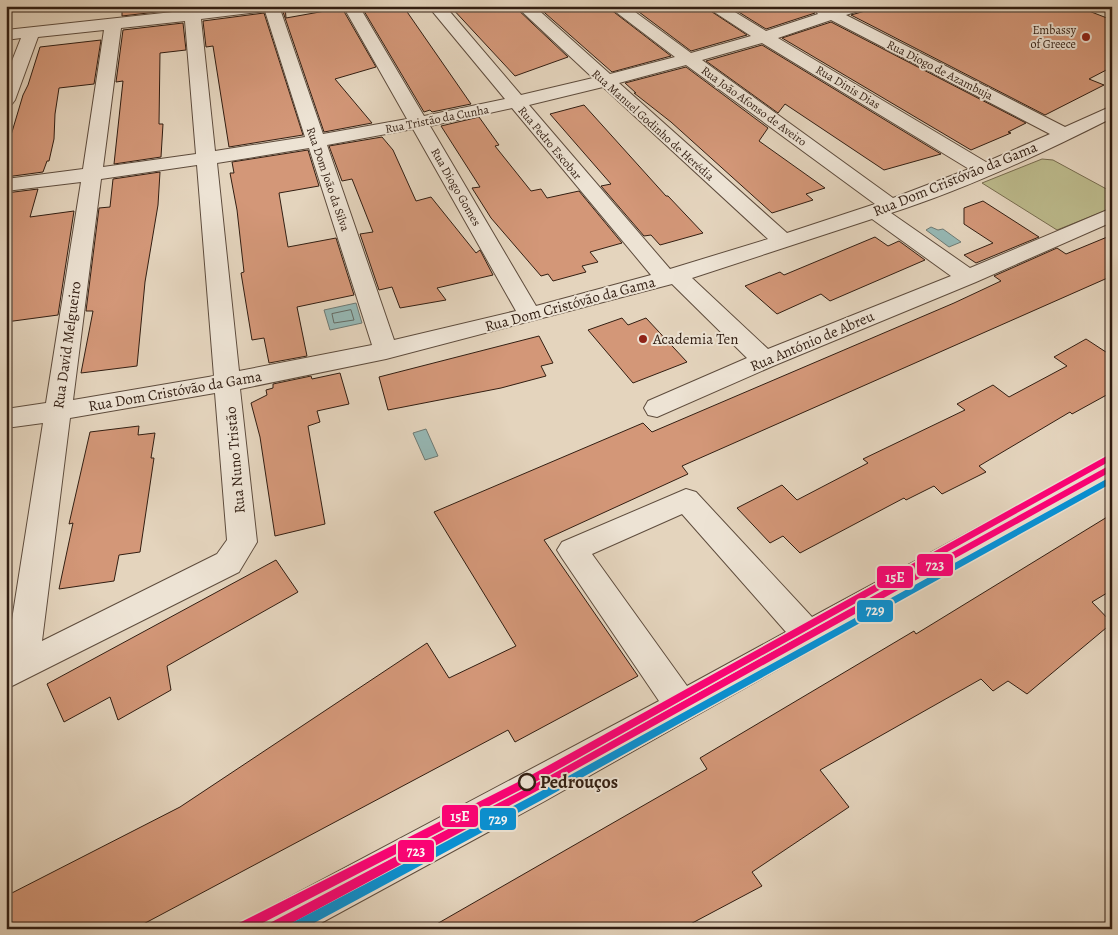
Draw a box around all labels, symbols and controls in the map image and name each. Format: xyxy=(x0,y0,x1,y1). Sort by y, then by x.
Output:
place label: Embassy of Greece xyxy=(1030,22,1077,52)
marker: Embassy of Greece xyxy=(1080,31,1092,43)
street label: Rua Diogo de Azambuja xyxy=(884,36,996,104)
street label: Rua Dinis Dias xyxy=(813,61,883,113)
street label: Rua João Afonso de Aveiro xyxy=(698,62,810,150)
street label: Rua Manuel Godinho de Herédia xyxy=(588,66,718,185)
street label: Rua Tristão da Cunha xyxy=(384,101,491,137)
street label: Rua Pedro Escobar xyxy=(515,103,586,183)
street label: Rua Dom João da Silva xyxy=(303,125,353,234)
street label: Rua Dom Cristóvão da Gama xyxy=(870,137,1040,221)
street label: Rua Diogo Gomes xyxy=(427,145,485,229)
street label: Rua Dom Cristóvão da Gama xyxy=(483,272,657,336)
street label: Rua David Melgueiro xyxy=(48,280,86,410)
street label: Rua António de Abreu xyxy=(747,305,878,376)
place label: Academia Ten xyxy=(652,329,738,349)
marker: Academia Ten xyxy=(637,333,649,345)
street label: Rua Dom Cristóvão da Gama xyxy=(87,366,263,416)
street label: Rua Nuno Tristão xyxy=(220,406,250,514)
line badge: 723 xyxy=(916,553,954,577)
text: 723 xyxy=(926,556,944,575)
line badge: 15E xyxy=(876,565,914,589)
text: 15E xyxy=(885,568,905,587)
line badge: 729 xyxy=(856,599,894,623)
text: 729 xyxy=(865,601,885,620)
place label: Pedrouços xyxy=(540,770,618,794)
marker: Pedrouços xyxy=(518,773,536,791)
line badge: 15E xyxy=(441,804,479,828)
text: 15E xyxy=(450,807,470,826)
line badge: 729 xyxy=(479,807,517,831)
text: 729 xyxy=(488,810,508,829)
line badge: 723 xyxy=(397,839,435,863)
text: 723 xyxy=(407,842,425,861)

